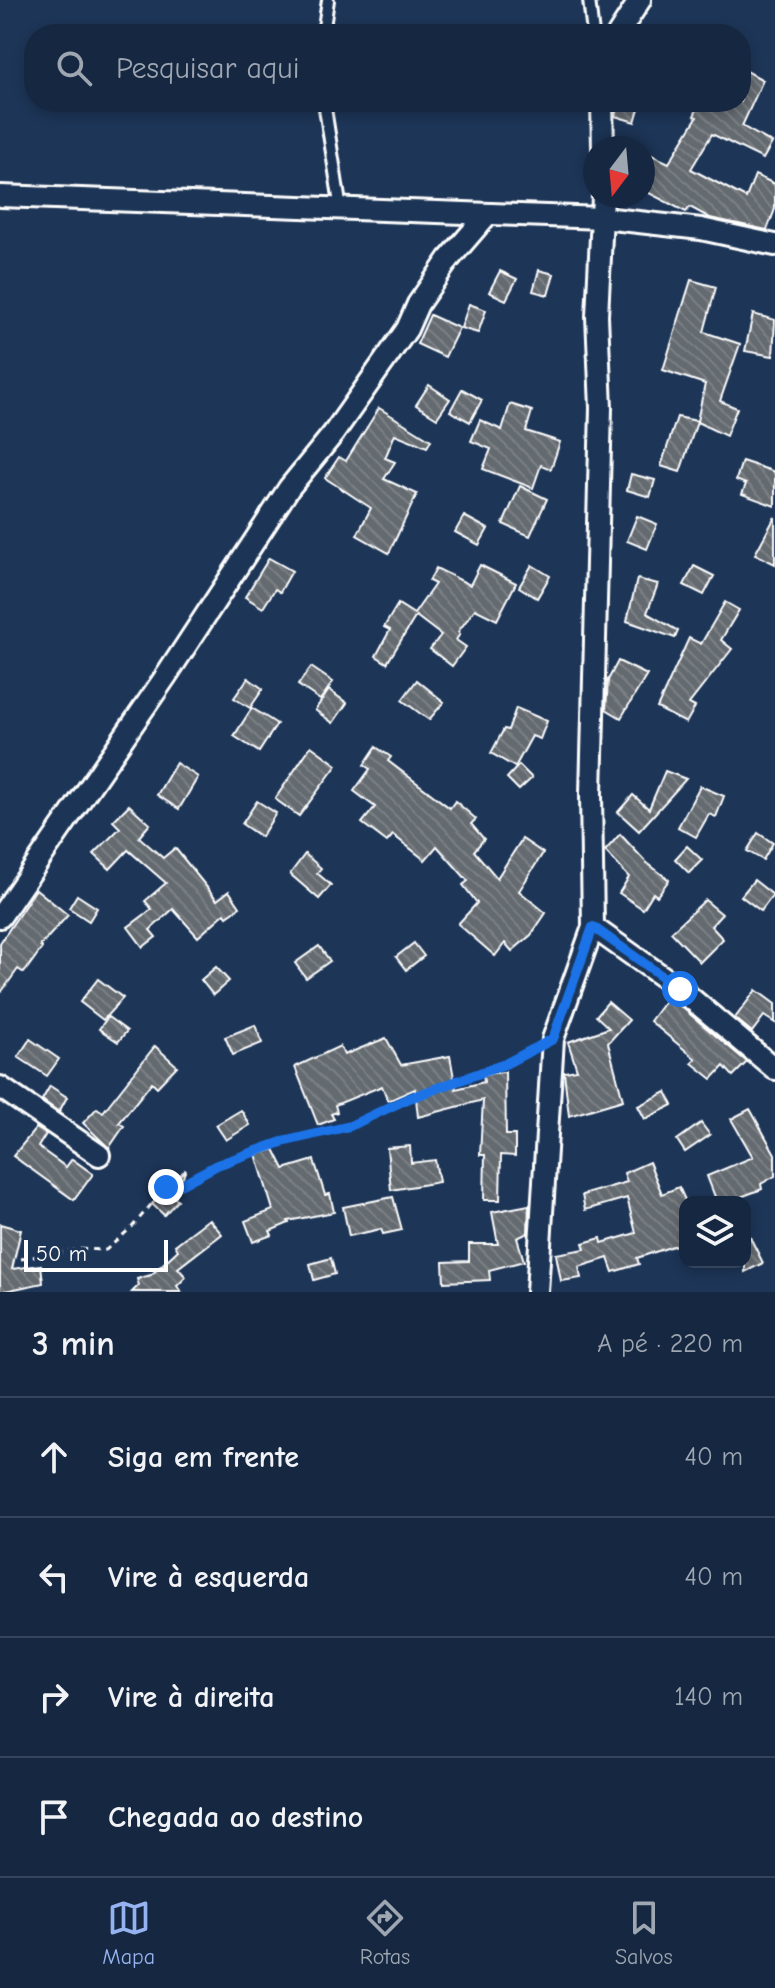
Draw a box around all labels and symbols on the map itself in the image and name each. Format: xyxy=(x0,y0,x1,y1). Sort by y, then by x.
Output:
north arrow xyxy=(583,136,655,208)
route start xyxy=(662,971,698,1007)
route end xyxy=(148,1169,184,1205)
scale bar xyxy=(24,1236,168,1272)

